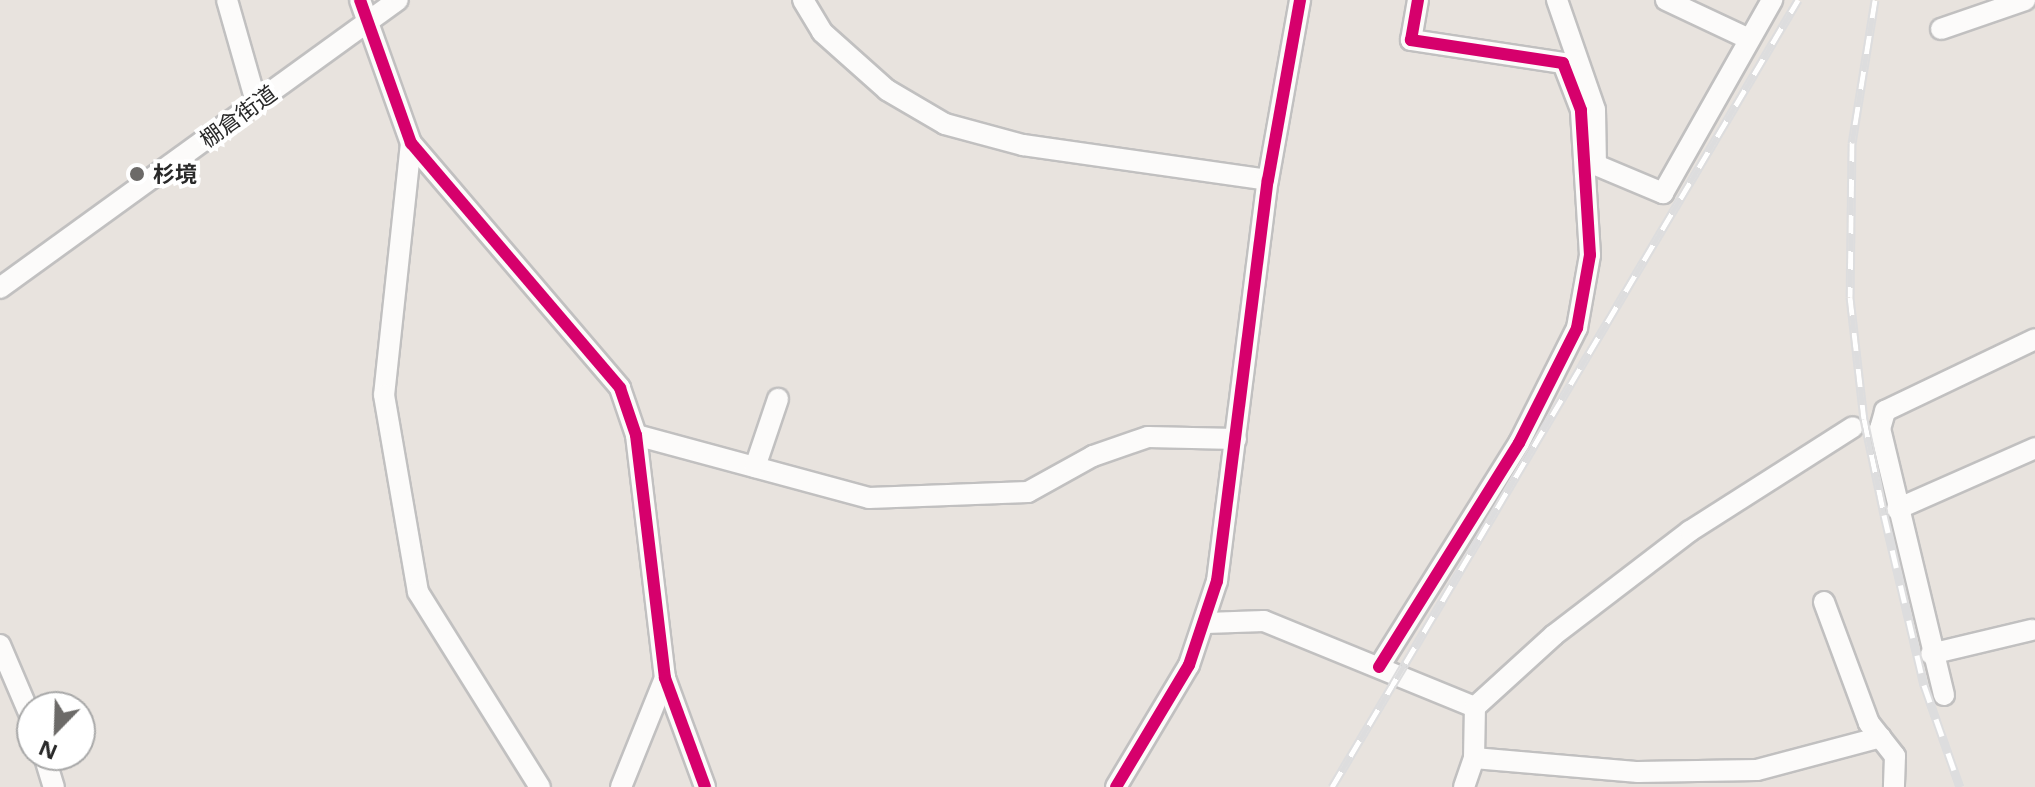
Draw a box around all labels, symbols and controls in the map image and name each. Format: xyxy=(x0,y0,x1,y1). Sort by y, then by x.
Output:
street label: 棚倉街道 xyxy=(195,79,281,153)
place label: 杉境 xyxy=(153,161,197,187)
marker: 杉境 xyxy=(128,165,146,183)
north arrow xyxy=(16,691,96,771)
text: N xyxy=(33,734,62,769)

